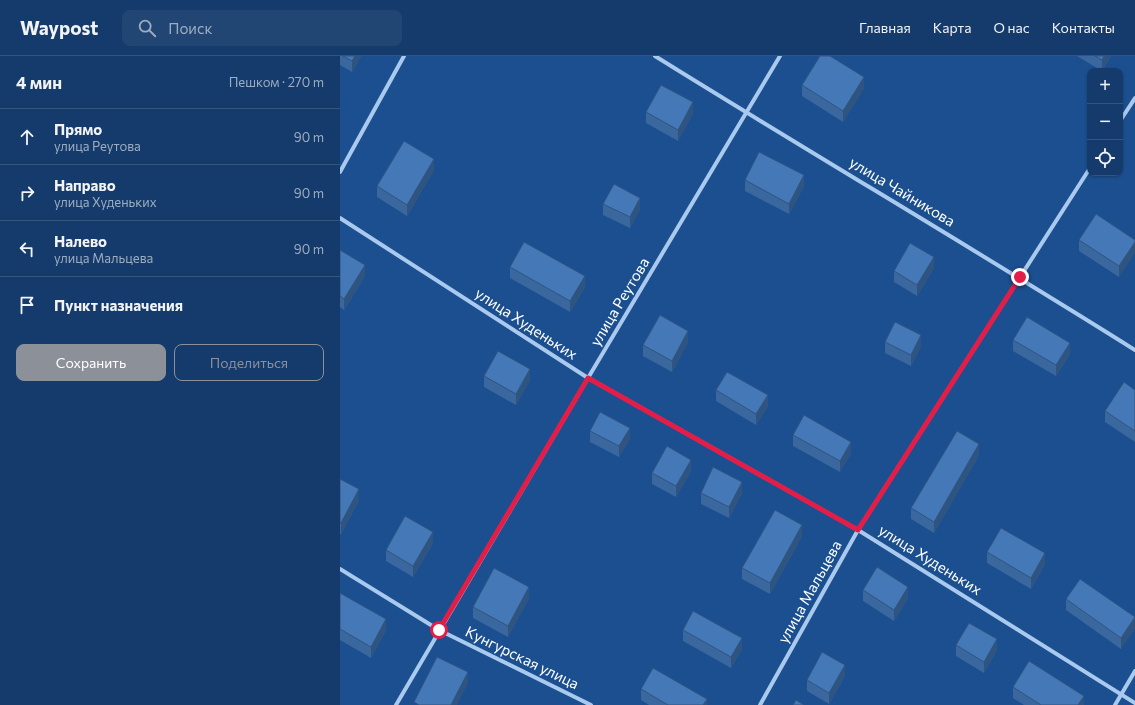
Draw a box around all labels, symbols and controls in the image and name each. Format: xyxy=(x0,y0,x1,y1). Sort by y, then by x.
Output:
search box xyxy=(122,10,402,46)
text: Waypost xyxy=(20,16,98,39)
icon: search xyxy=(136,17,158,39)
text: Поиск xyxy=(168,19,212,37)
text: Главная xyxy=(859,19,911,36)
text: Карта xyxy=(933,19,971,36)
text: О нас xyxy=(993,19,1030,36)
text: Контакты xyxy=(1052,19,1115,36)
map controls xyxy=(1087,68,1123,176)
button: + xyxy=(1087,68,1123,104)
text: 4 мин xyxy=(16,72,62,93)
text: Пешком · 270 m xyxy=(229,74,324,90)
button: − xyxy=(1087,104,1123,140)
text: Прямо xyxy=(54,120,102,138)
icon: ahead xyxy=(16,126,38,148)
text: 90 m xyxy=(294,129,324,145)
text: улица Реутова xyxy=(54,138,141,154)
button: locate xyxy=(1087,140,1123,176)
street label: улица Чайникова xyxy=(846,153,959,230)
text: Направо xyxy=(54,176,116,194)
icon: right xyxy=(16,182,38,204)
text: 90 m xyxy=(294,185,324,201)
text: улица Худеньких xyxy=(54,194,157,210)
text: Налево xyxy=(54,232,107,250)
icon: left xyxy=(16,238,38,260)
text: 90 m xyxy=(294,241,324,257)
text: улица Мальцева xyxy=(54,250,153,266)
street label: улица Реутова xyxy=(586,254,653,349)
route end xyxy=(1011,268,1029,286)
street label: улица Худеньких xyxy=(472,283,581,363)
icon: arrive xyxy=(16,294,38,316)
text: Пункт назначения xyxy=(54,296,183,314)
button: Сохранить xyxy=(16,344,166,381)
button: Поделиться xyxy=(174,344,324,381)
street label: улица Худеньких xyxy=(876,520,986,598)
street label: улица Мальцева xyxy=(773,537,845,646)
route start xyxy=(430,621,448,639)
street label: Кунгурская улица xyxy=(463,622,582,692)

